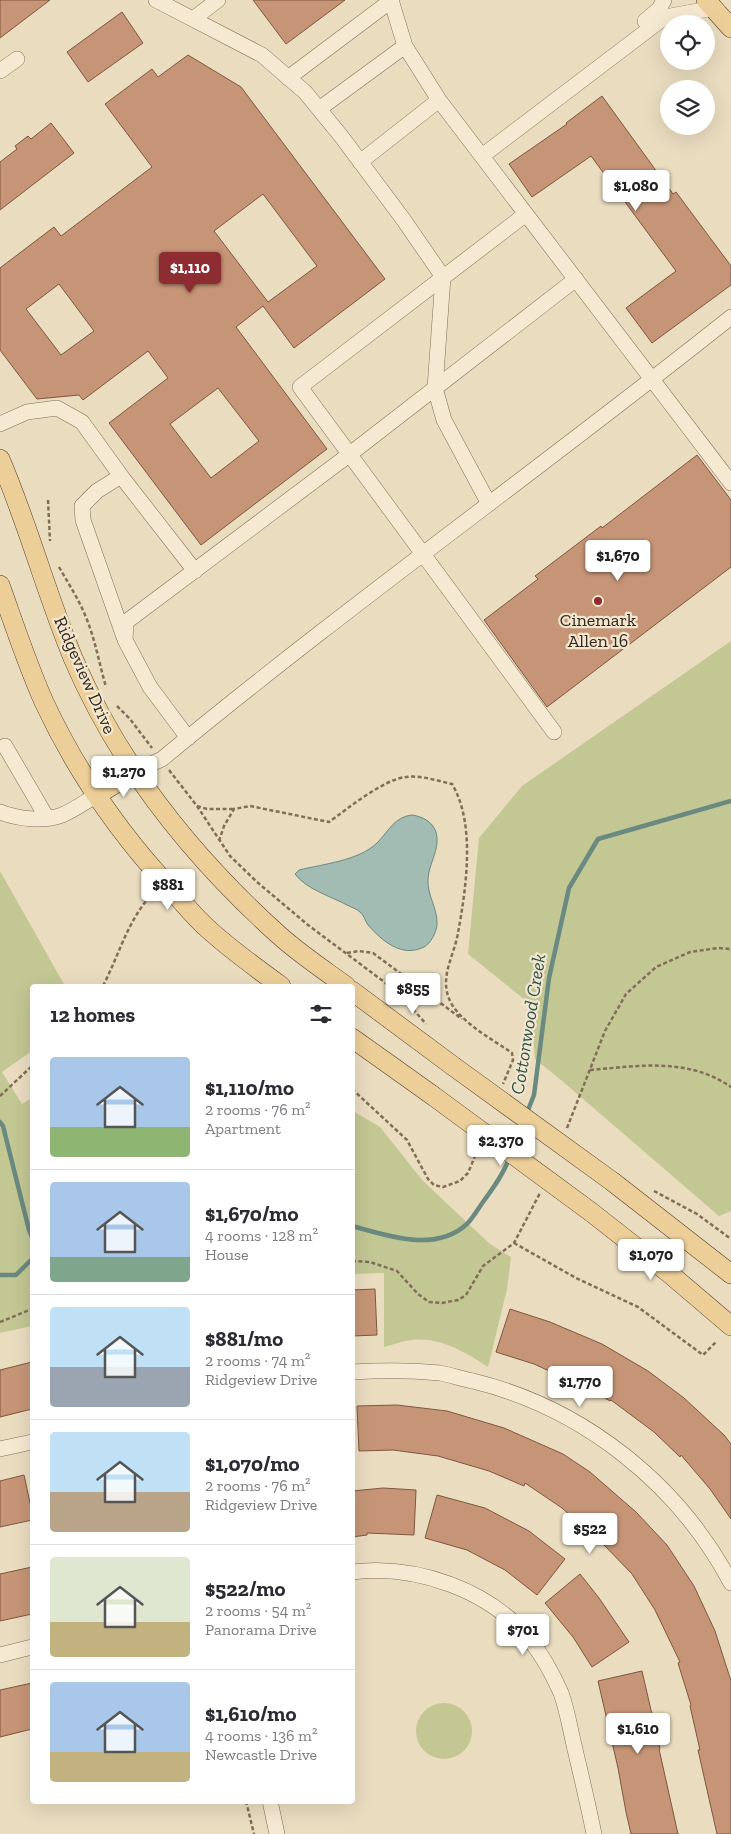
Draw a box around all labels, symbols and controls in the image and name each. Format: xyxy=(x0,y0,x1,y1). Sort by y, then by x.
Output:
map controls xyxy=(660,15,715,135)
button: locate xyxy=(660,15,715,70)
button: layers xyxy=(660,80,715,135)
pin: $1,080 xyxy=(595,170,677,212)
text: $1,080 xyxy=(614,176,658,195)
pin: $1,110 xyxy=(149,252,231,294)
text: $1,110 xyxy=(170,258,210,277)
pin: $1,670 xyxy=(577,540,659,582)
text: $1,670 xyxy=(596,546,640,565)
marker: Cinemark Allen 16 xyxy=(592,595,604,607)
place label: Cinemark Allen 16 xyxy=(560,609,637,652)
street label: Ridgeview Drive xyxy=(49,613,121,737)
pin: $1,270 xyxy=(83,756,165,798)
text: $1,270 xyxy=(102,762,146,781)
pin: $881 xyxy=(138,868,198,911)
text: $881 xyxy=(152,875,184,894)
water label: Cottonwood Creek xyxy=(506,952,550,1096)
pin: $855 xyxy=(383,972,443,1015)
text: $855 xyxy=(396,979,430,998)
icon: filters xyxy=(307,1000,335,1028)
text: 12 homes xyxy=(50,1002,135,1027)
text: $1,110/mo xyxy=(205,1075,294,1100)
icon: home xyxy=(90,1077,150,1137)
text: 2 rooms · 76 m² xyxy=(205,1100,311,1119)
text: Apartment xyxy=(205,1119,281,1138)
pin: $2,370 xyxy=(460,1124,542,1167)
text: $2,370 xyxy=(478,1131,524,1150)
text: $1,670/mo xyxy=(205,1201,298,1226)
icon: home xyxy=(90,1202,150,1262)
text: 4 rooms · 128 m² xyxy=(205,1226,318,1245)
pin: $1,070 xyxy=(610,1238,692,1281)
text: House xyxy=(205,1245,248,1264)
text: $1,070 xyxy=(629,1245,673,1264)
text: $881/mo xyxy=(205,1326,283,1351)
icon: home xyxy=(90,1327,150,1387)
text: 2 rooms · 74 m² xyxy=(205,1351,310,1370)
pin: $1,770 xyxy=(539,1366,621,1408)
text: Ridgeview Drive xyxy=(205,1370,317,1389)
text: $1,770 xyxy=(559,1372,601,1391)
text: $1,070/mo xyxy=(205,1451,300,1476)
icon: home xyxy=(90,1452,150,1512)
text: 2 rooms · 76 m² xyxy=(205,1476,311,1495)
text: Ridgeview Drive xyxy=(205,1495,317,1514)
pin: $522 xyxy=(560,1512,620,1555)
text: $522 xyxy=(573,1519,607,1538)
text: $522/mo xyxy=(205,1576,286,1601)
icon: home xyxy=(90,1577,150,1637)
text: 2 rooms · 54 m² xyxy=(205,1601,311,1620)
pin: $701 xyxy=(493,1614,553,1656)
text: Panorama Drive xyxy=(205,1620,316,1639)
text: $701 xyxy=(507,1620,539,1639)
text: $1,610/mo xyxy=(205,1701,296,1726)
icon: home xyxy=(90,1702,150,1762)
pin: $1,610 xyxy=(597,1712,679,1755)
text: $1,610 xyxy=(617,1719,659,1738)
text: 4 rooms · 136 m² xyxy=(205,1726,317,1745)
text: Newcastle Drive xyxy=(205,1745,317,1764)

